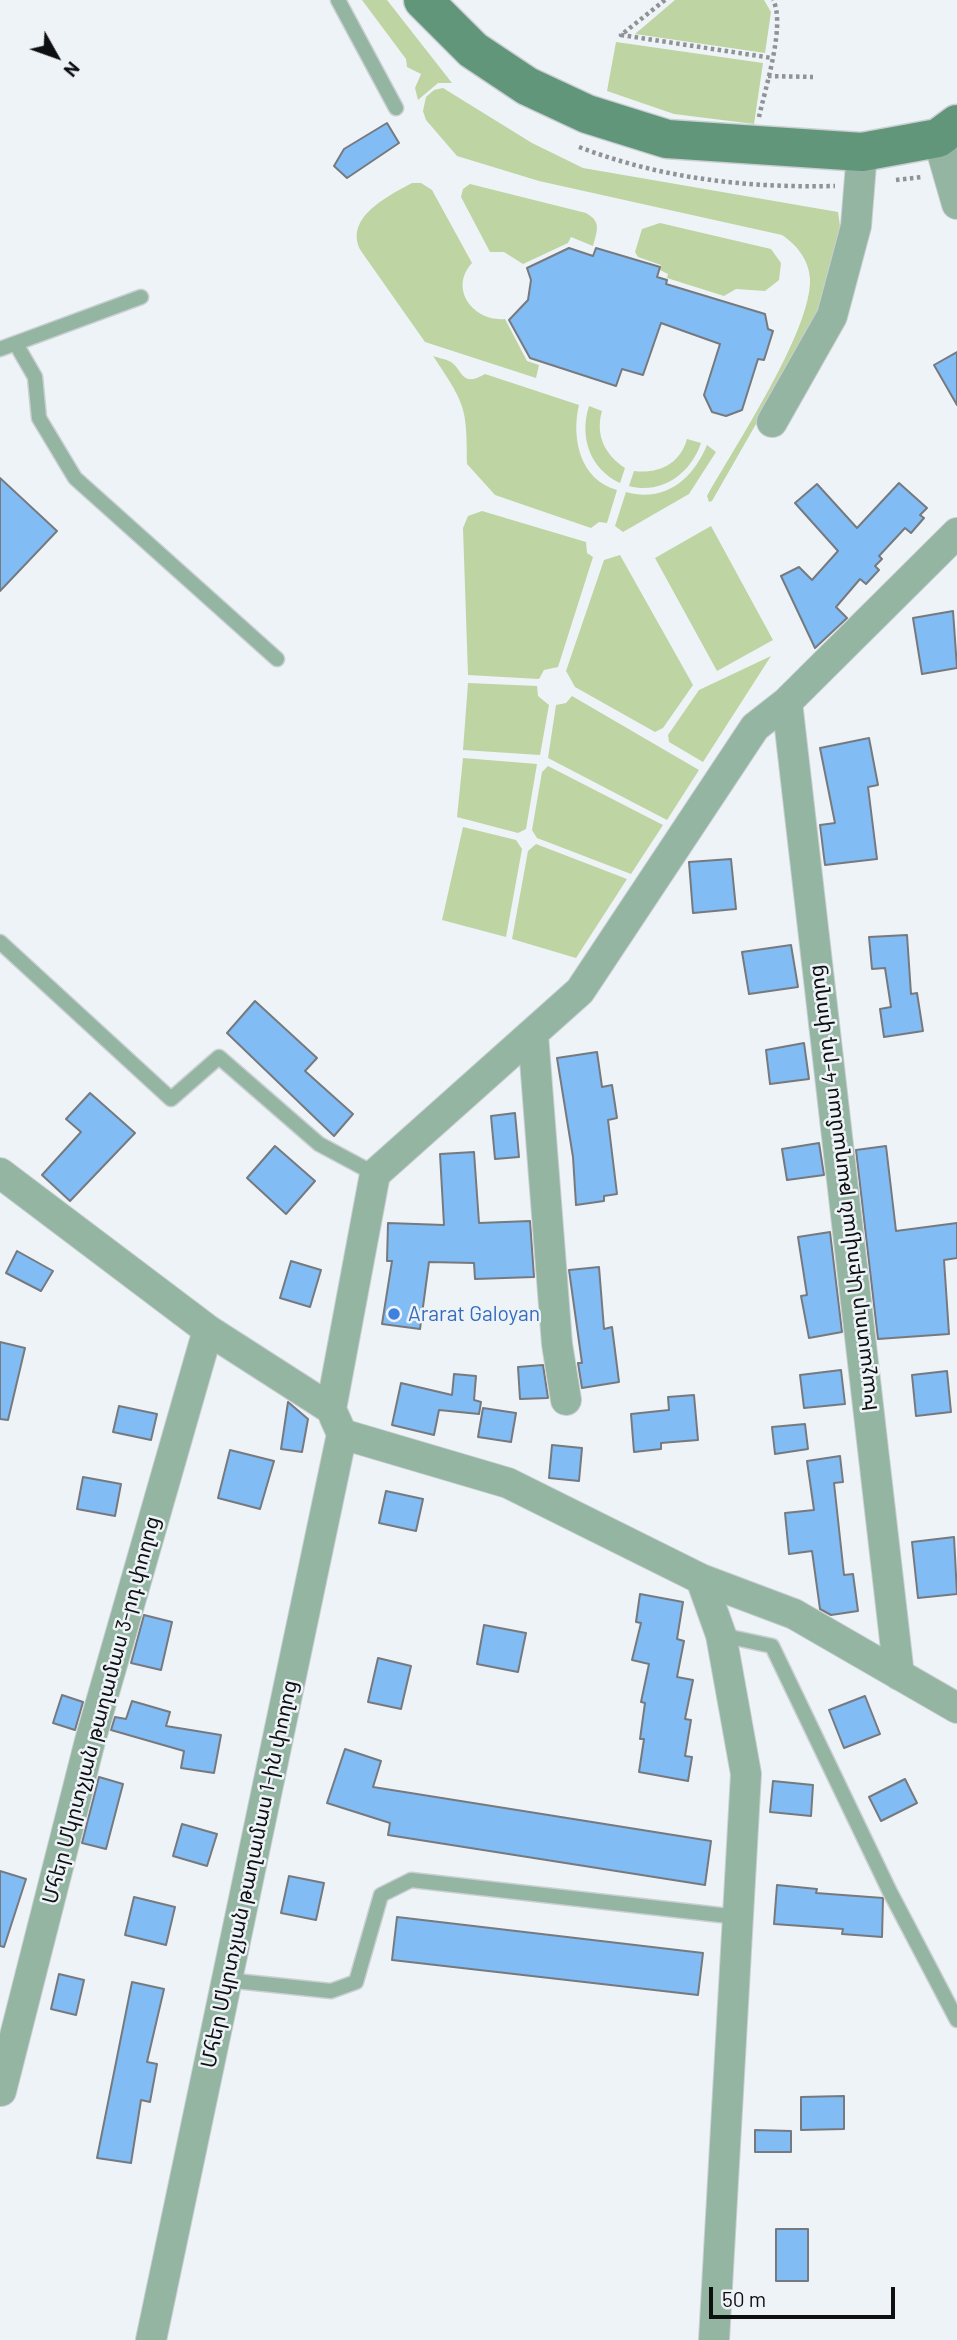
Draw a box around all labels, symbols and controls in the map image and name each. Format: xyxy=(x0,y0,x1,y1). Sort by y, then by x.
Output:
north arrow xyxy=(21,21,91,91)
text: N xyxy=(60,58,85,82)
street label: Խաչատուր Աբովյան թաղամաս 4-րդ փողոց xyxy=(803,963,883,1413)
place label: Ararat Galoyan xyxy=(408,1301,540,1327)
marker: Ararat Galoyan xyxy=(386,1306,402,1322)
street label: Մհեր Մկրտչյան թաղամաս 3-րդ փողոց xyxy=(37,1513,165,1907)
street label: Մհեր Մկրտչյան թաղամաս 1-ին փողոց xyxy=(195,1678,303,2070)
scale bar xyxy=(712,2274,898,2318)
text: 50 m xyxy=(722,2286,766,2311)

